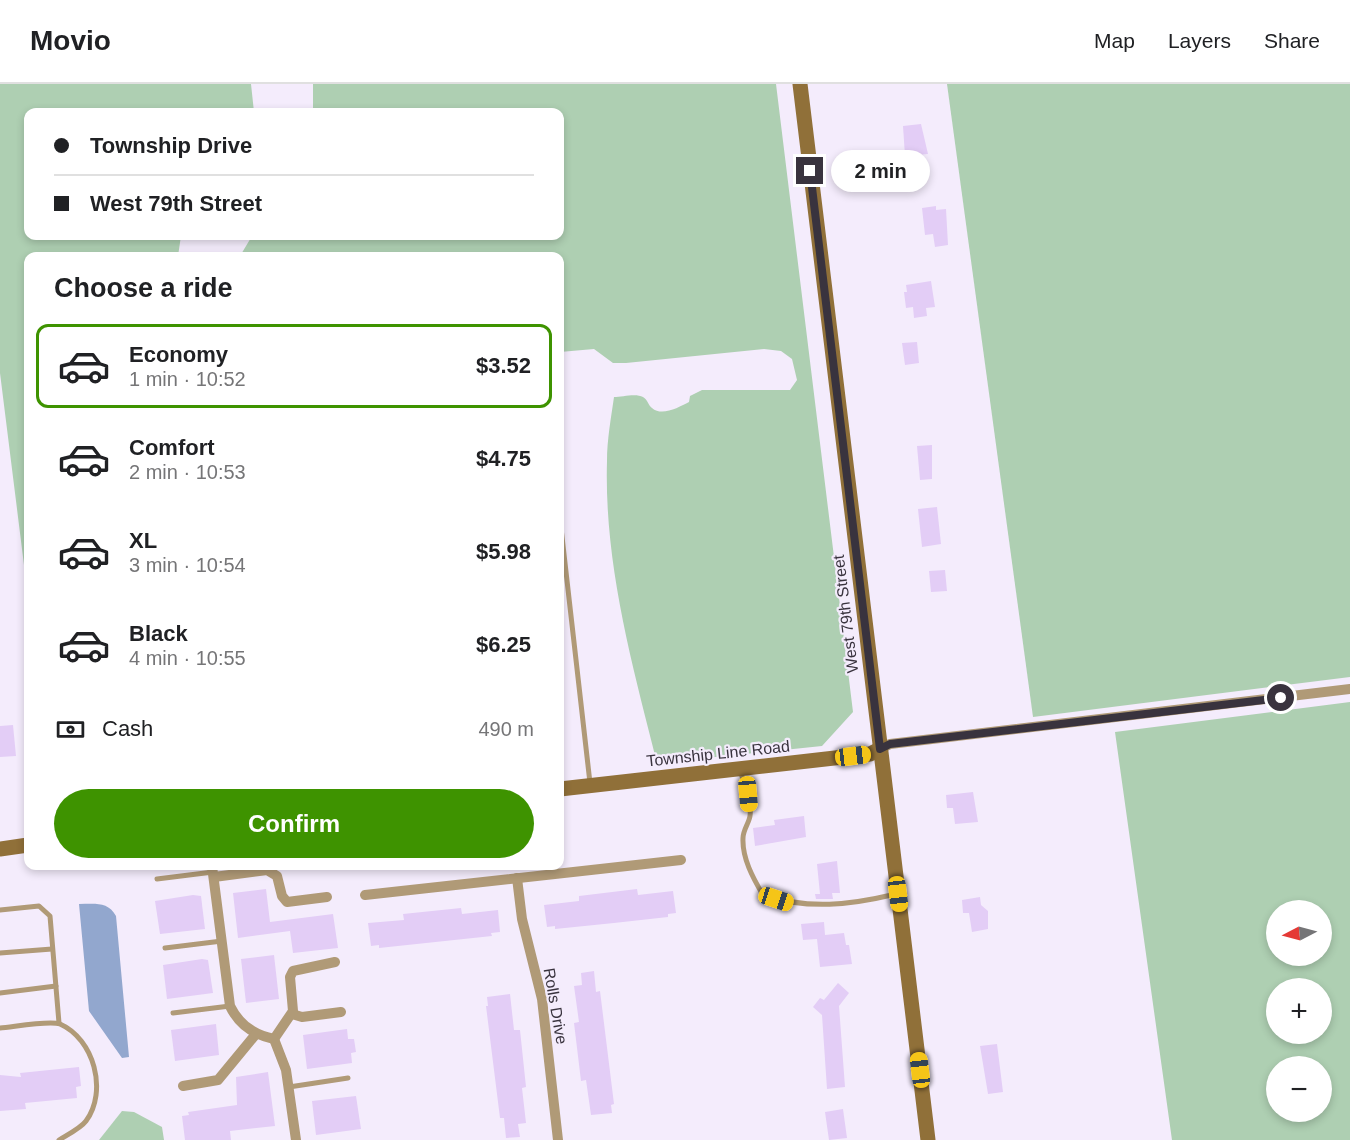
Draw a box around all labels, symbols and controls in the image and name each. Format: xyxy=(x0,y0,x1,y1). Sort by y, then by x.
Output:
text: Movio xyxy=(30,25,111,56)
text: Map xyxy=(1094,29,1135,52)
text: Layers xyxy=(1168,29,1231,52)
text: Share xyxy=(1264,29,1320,52)
text: Township Drive xyxy=(90,133,252,158)
callout: 2 min xyxy=(831,150,930,192)
route end xyxy=(796,157,823,184)
text: 2 min xyxy=(854,160,907,182)
text: West 79th Street xyxy=(90,191,262,216)
text: Choose a ride xyxy=(54,273,233,303)
icon: car xyxy=(57,339,111,393)
text: Economy xyxy=(129,342,228,367)
text: $3.52 xyxy=(476,353,531,378)
text: 1 min · 10:52 xyxy=(129,368,246,390)
icon: car xyxy=(57,432,111,486)
text: Comfort xyxy=(129,435,215,460)
text: $4.75 xyxy=(476,446,531,471)
text: 2 min · 10:53 xyxy=(129,461,246,483)
icon: car xyxy=(57,525,111,579)
text: XL xyxy=(129,528,157,553)
text: $5.98 xyxy=(476,539,531,564)
street label: West 79th Street xyxy=(830,553,861,674)
text: 3 min · 10:54 xyxy=(129,554,246,576)
icon: car xyxy=(57,618,111,672)
text: Black xyxy=(129,621,188,646)
text: $6.25 xyxy=(476,632,531,657)
text: 4 min · 10:55 xyxy=(129,647,246,669)
route start xyxy=(1267,684,1294,711)
icon: cash xyxy=(54,713,87,746)
text: Cash xyxy=(102,716,153,741)
text: 490 m xyxy=(478,718,534,740)
street label: Township Line Road xyxy=(646,738,791,769)
car xyxy=(834,745,872,767)
car xyxy=(737,775,759,813)
button: Confirm xyxy=(54,789,534,858)
car xyxy=(887,875,909,913)
car xyxy=(756,885,796,913)
north arrow xyxy=(1266,900,1332,966)
map controls xyxy=(1266,900,1332,1122)
street label: Rolls Drive xyxy=(540,967,571,1046)
button: + xyxy=(1266,978,1332,1044)
car xyxy=(909,1051,931,1089)
button: − xyxy=(1266,1056,1332,1122)

